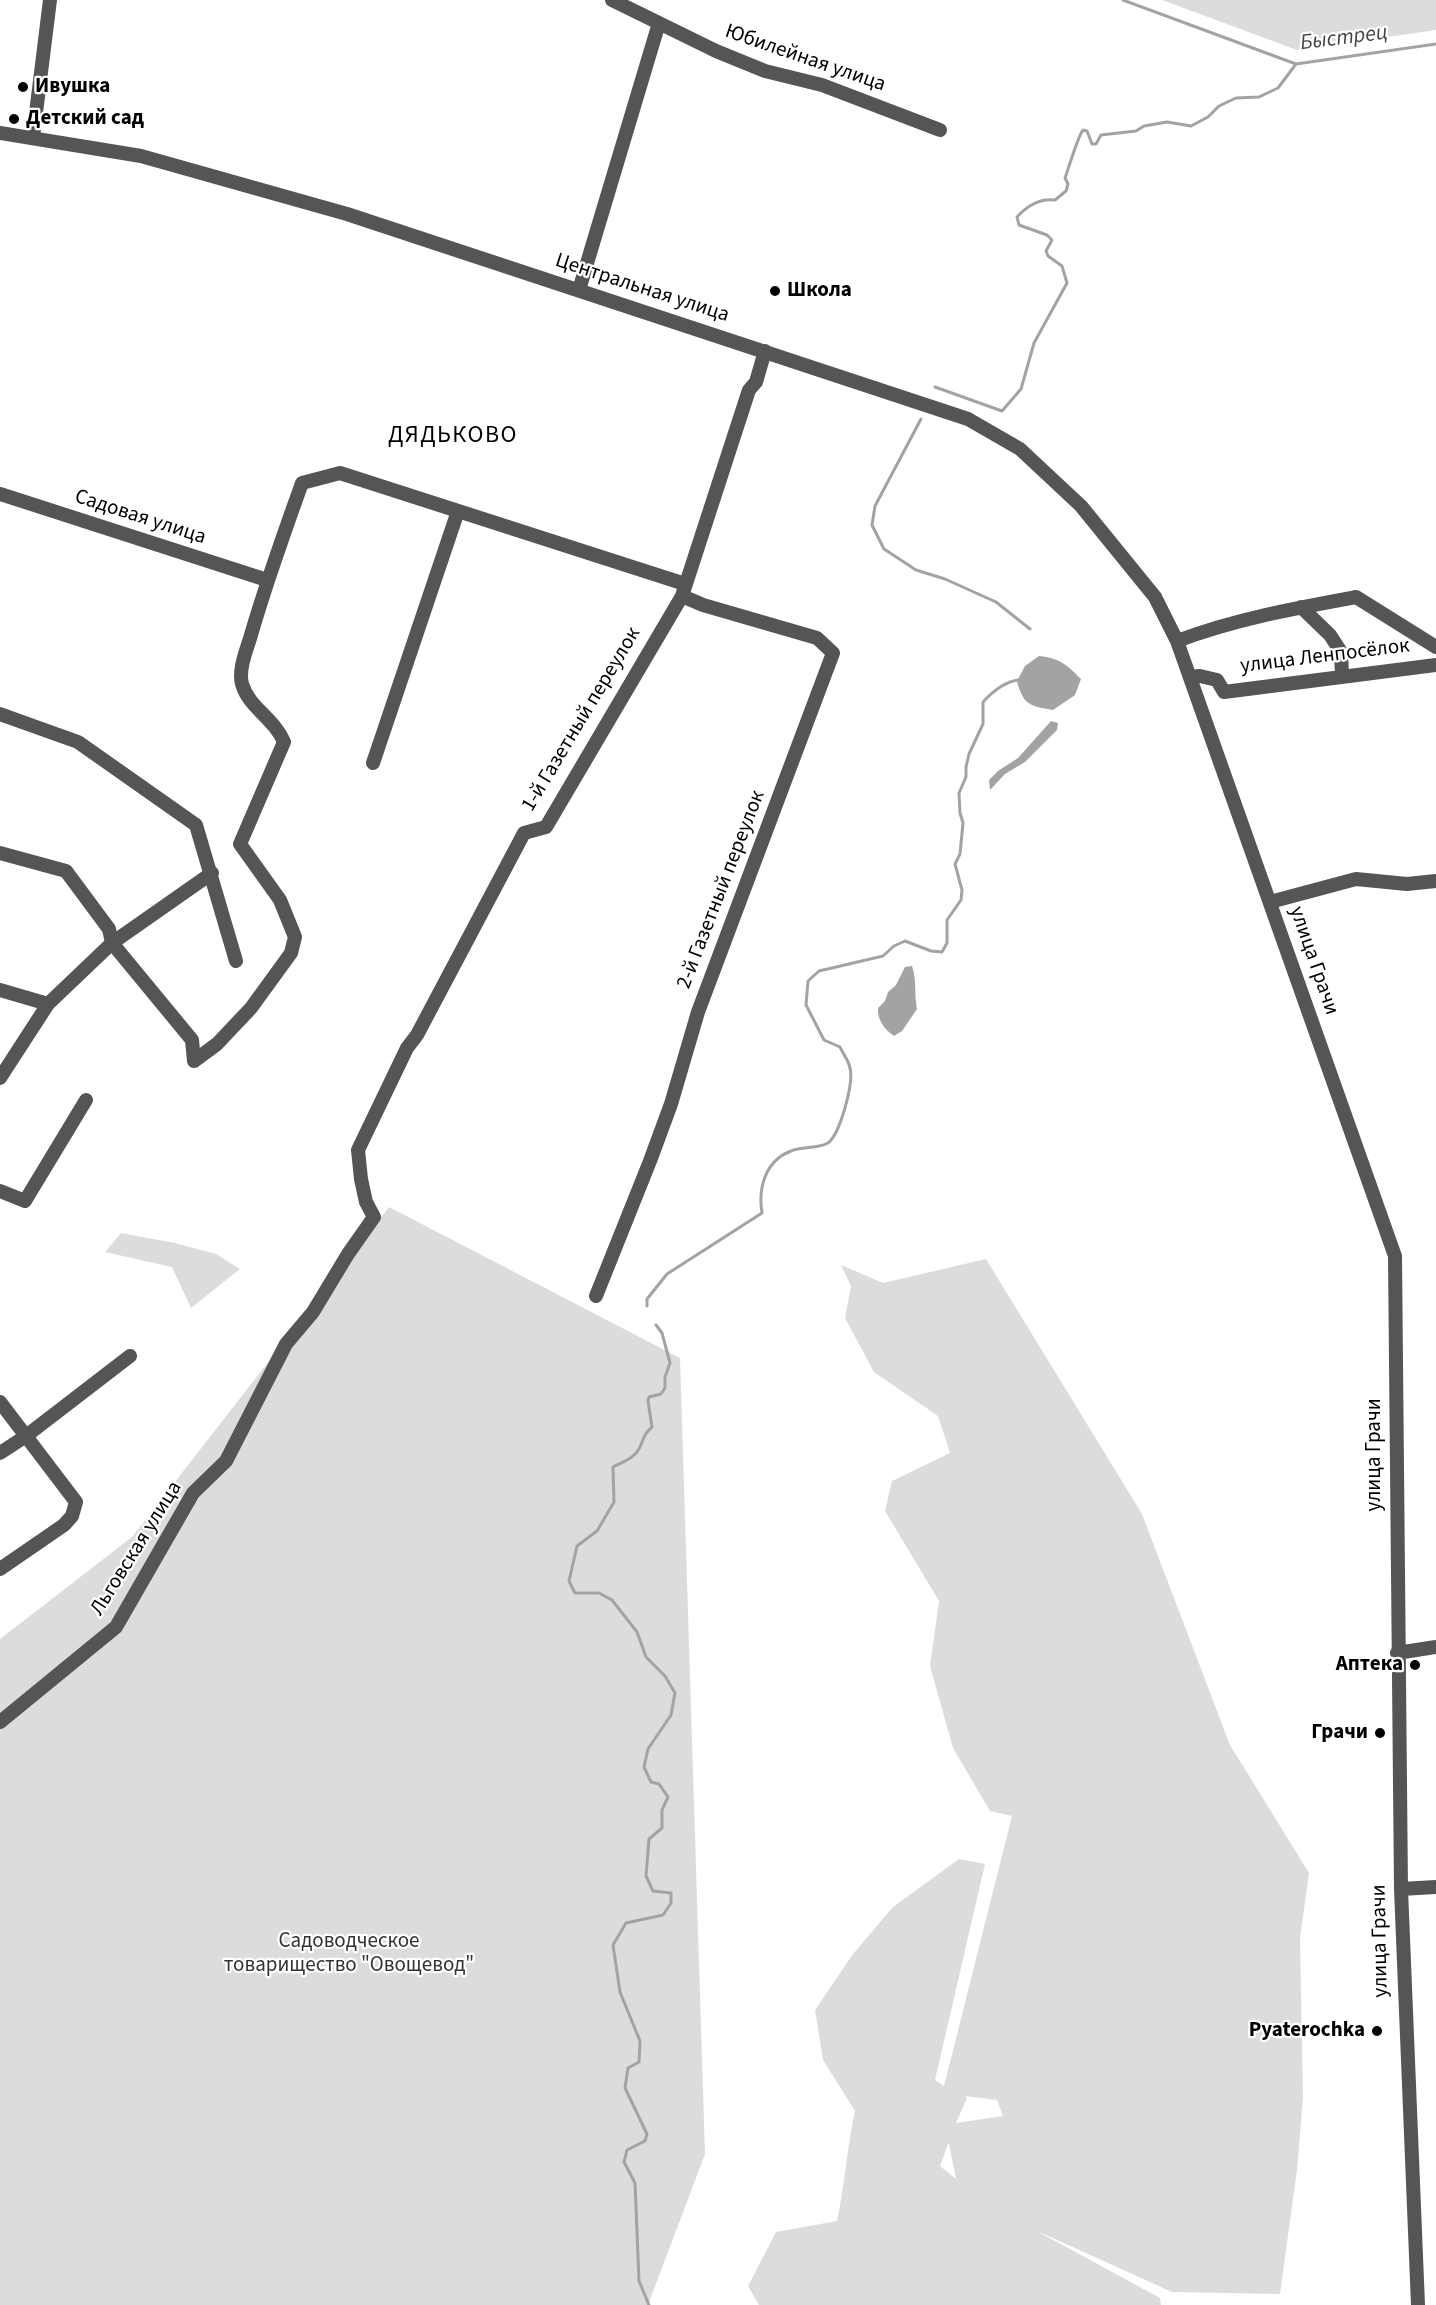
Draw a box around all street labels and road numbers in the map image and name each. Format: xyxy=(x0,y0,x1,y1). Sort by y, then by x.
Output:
street label: Юбилейная улица xyxy=(721,20,889,98)
street label: Центральная улица xyxy=(552,249,732,329)
street label: Садовая улица xyxy=(71,485,209,551)
street label: 1-й Газетный переулок xyxy=(517,623,647,817)
street label: улица Ленпосёлок xyxy=(1239,634,1411,680)
street label: 2-й Газетный переулок xyxy=(673,787,771,993)
street label: улица Грачи xyxy=(1283,903,1343,1019)
street label: улица Грачи xyxy=(1362,1398,1388,1512)
street label: Льговская улица xyxy=(86,1477,188,1621)
street label: улица Грачи xyxy=(1367,1884,1395,1998)

